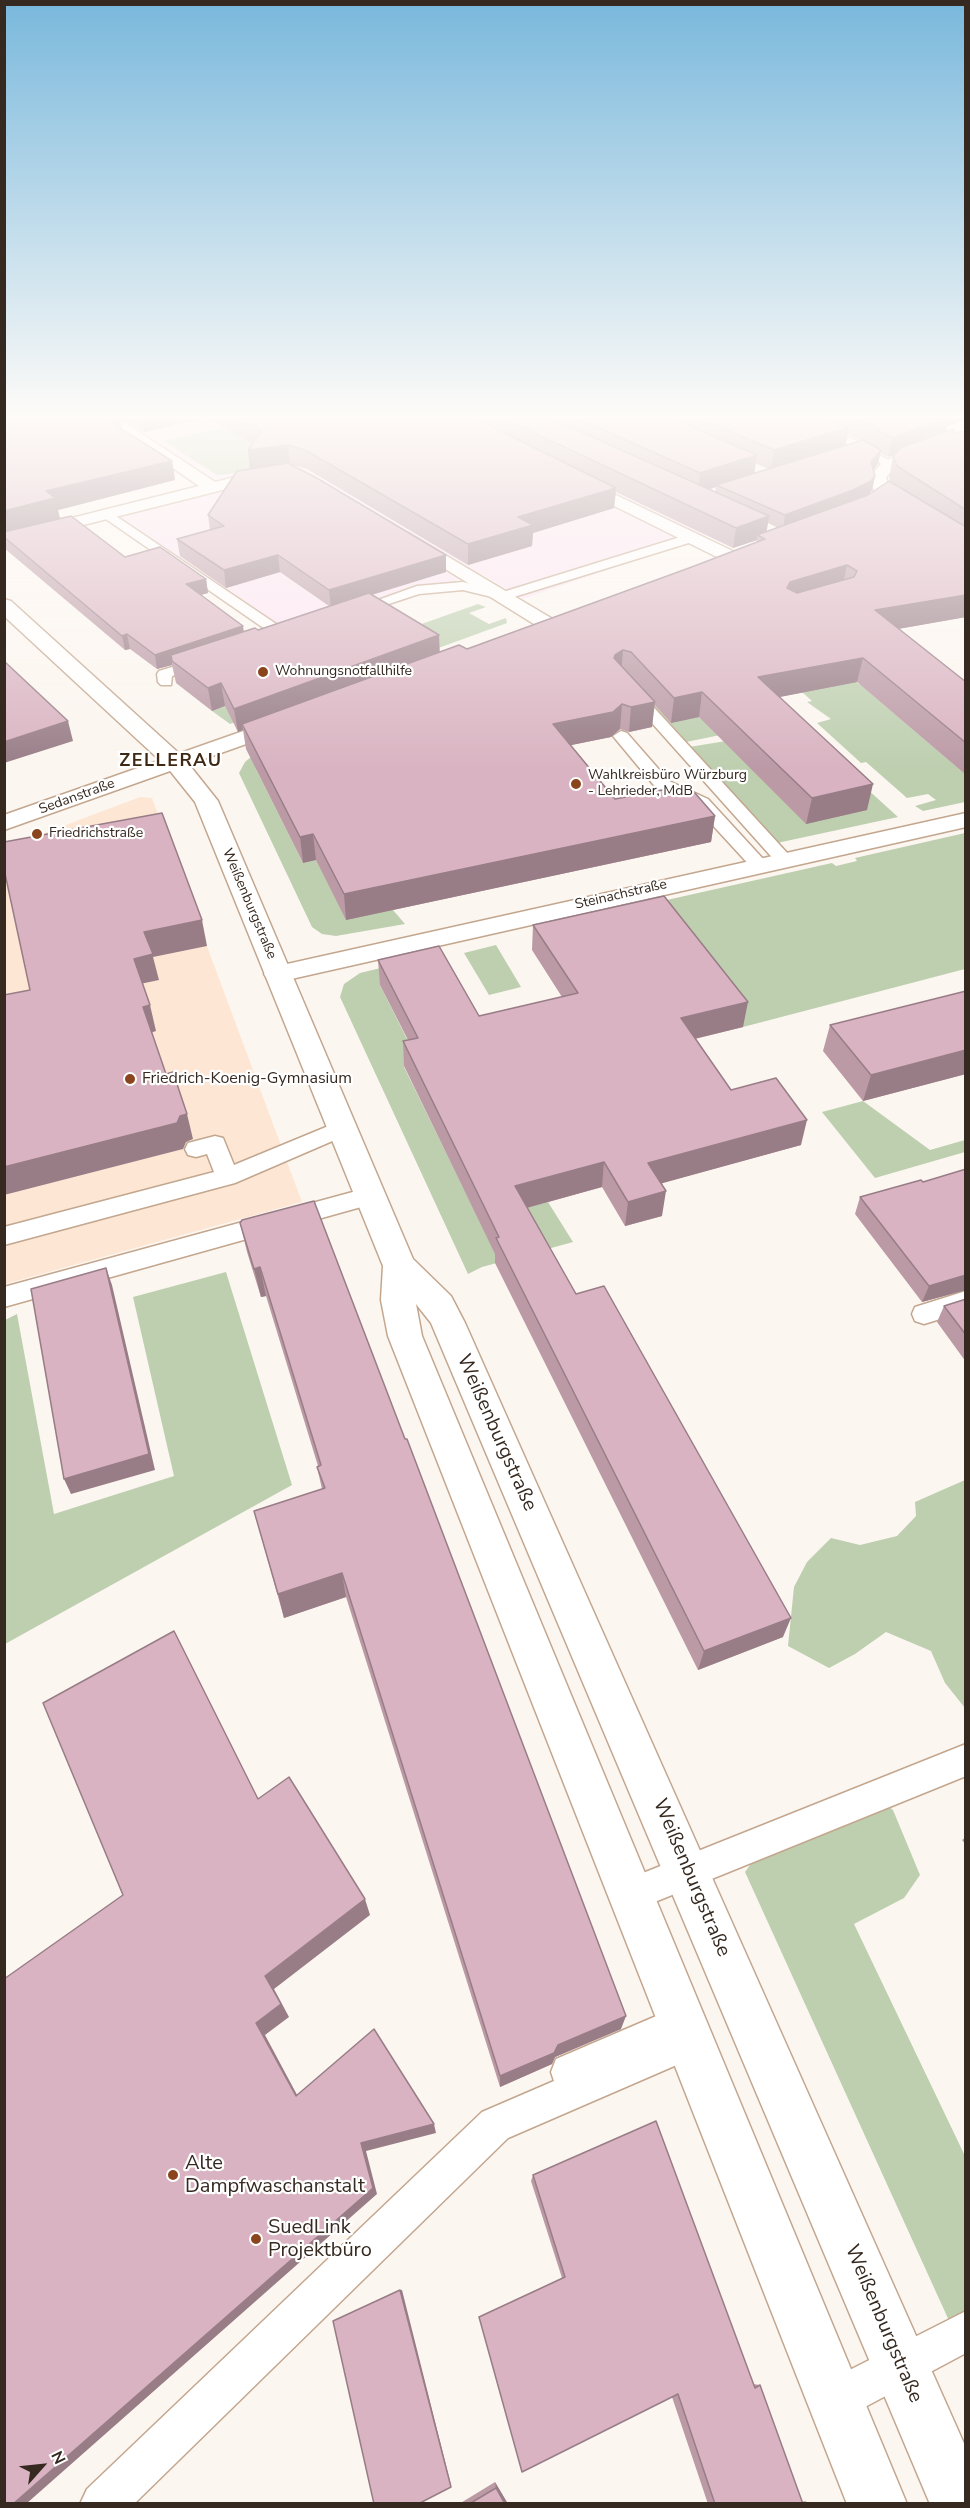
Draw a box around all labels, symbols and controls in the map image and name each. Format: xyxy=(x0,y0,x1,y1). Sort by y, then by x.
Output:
place label: Wohnungsnotfallhilfe xyxy=(275,664,412,680)
marker: Wohnungsnotfallhilfe xyxy=(256,665,270,679)
district label: ZELLERAU xyxy=(119,751,223,773)
place label: Wahlkreisbüro Würzburg - Lehrieder, MdB xyxy=(588,768,747,801)
street label: Sedanstraße xyxy=(37,775,117,819)
marker: Wahlkreisbüro Würzburg - Lehrieder, MdB xyxy=(569,777,583,791)
place label: Friedrichstraße xyxy=(49,826,143,842)
marker: Friedrichstraße xyxy=(30,827,44,841)
street label: Weißenburgstraße xyxy=(218,846,280,962)
street label: Steinachstraße xyxy=(573,876,669,914)
place label: Friedrich-Koenig-Gymnasium xyxy=(142,1069,352,1089)
marker: Friedrich-Koenig-Gymnasium xyxy=(123,1072,137,1086)
street label: Weißenburgstraße xyxy=(451,1351,541,1515)
street label: Weißenburgstraße xyxy=(647,1795,735,1961)
place label: Alte Dampfwaschanstalt xyxy=(185,2152,365,2199)
marker: Alte Dampfwaschanstalt xyxy=(166,2168,180,2182)
place label: SuedLink Projektbüro xyxy=(268,2216,372,2263)
marker: SuedLink Projektbüro xyxy=(249,2232,263,2246)
street label: Weißenburgstraße xyxy=(839,2241,927,2407)
north arrow xyxy=(12,2436,72,2496)
text: N xyxy=(46,2448,71,2468)

